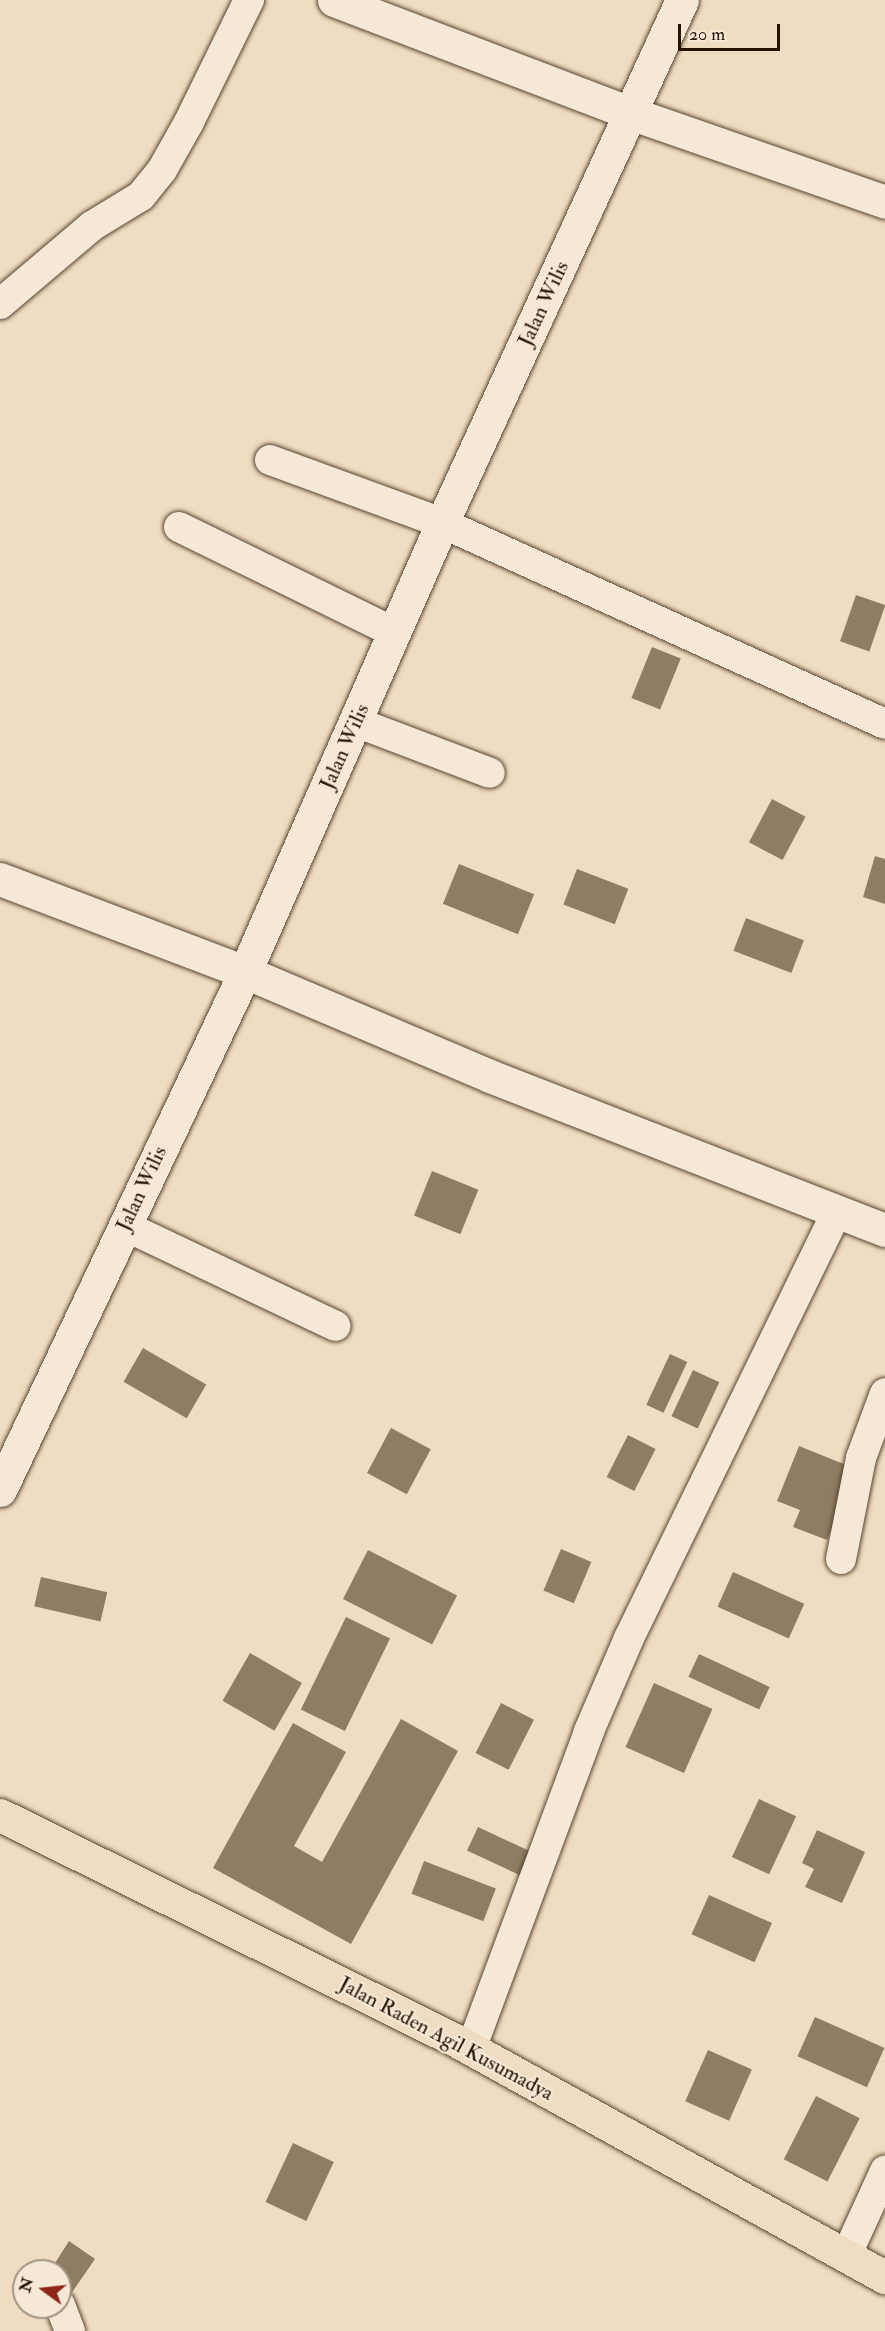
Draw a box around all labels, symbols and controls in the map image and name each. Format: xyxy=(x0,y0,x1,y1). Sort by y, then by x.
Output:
scale bar xyxy=(681,12,783,50)
text: 20 m xyxy=(689,23,725,46)
street label: Jalan Wilis xyxy=(513,257,575,351)
street label: Jalan Wilis xyxy=(315,700,375,794)
street label: Jalan Wilis xyxy=(111,1142,173,1236)
street label: Jalan Raden Agil Kusumadya xyxy=(334,1972,558,2106)
north arrow xyxy=(12,2259,72,2319)
text: N xyxy=(15,2275,38,2294)

